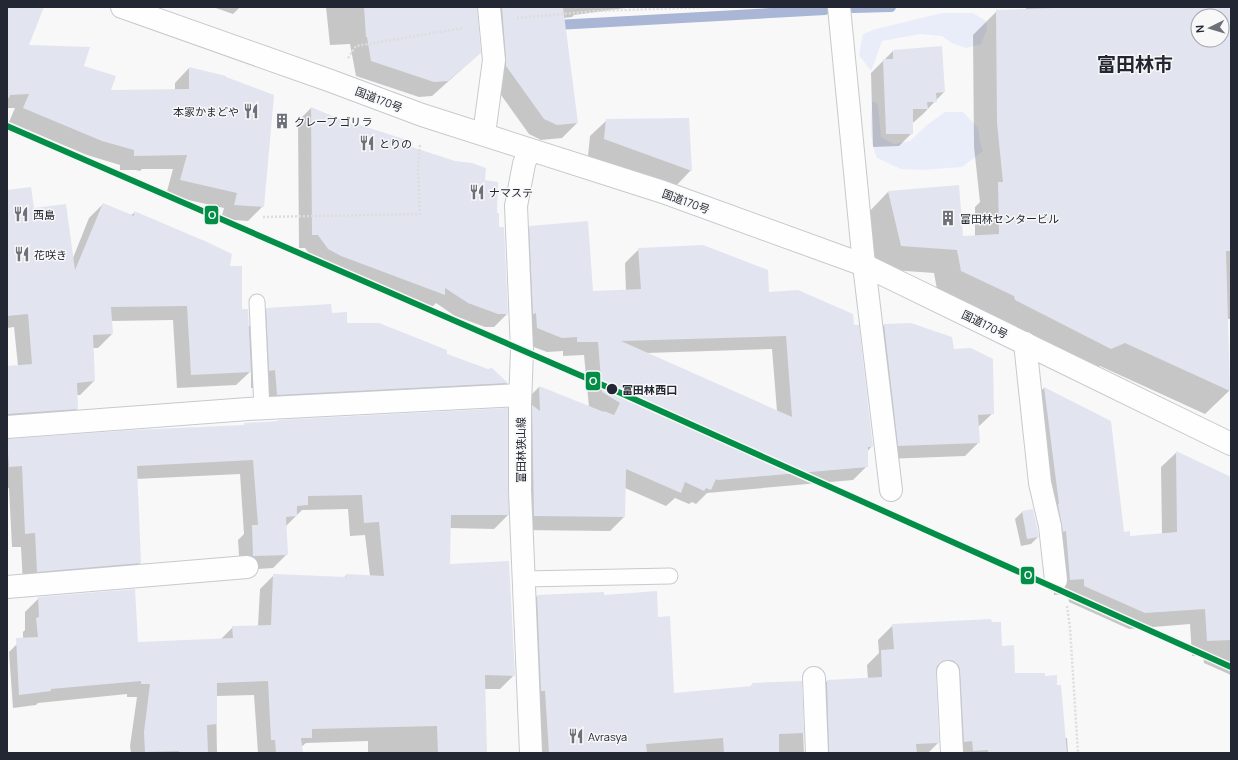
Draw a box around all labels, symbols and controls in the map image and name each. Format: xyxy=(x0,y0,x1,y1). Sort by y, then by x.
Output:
north arrow xyxy=(1190,8,1230,48)
text: N xyxy=(1192,24,1207,34)
district label: 富田林市 xyxy=(1097,51,1173,77)
street label: 国道170号 xyxy=(353,83,405,115)
restaurant icon: 本家かまどや xyxy=(242,102,260,120)
place label: 本家かまどや xyxy=(173,104,239,119)
building icon: クレープ ゴリラ xyxy=(273,112,291,130)
place label: クレープ ゴリラ xyxy=(294,114,373,129)
restaurant icon: とりの xyxy=(358,134,376,152)
place label: とりの xyxy=(379,136,412,151)
restaurant icon: ナマステ xyxy=(468,183,486,201)
place label: ナマステ xyxy=(489,185,533,200)
street label: 国道170号 xyxy=(660,185,712,217)
restaurant icon: 西島 xyxy=(12,205,30,223)
line badge: O xyxy=(204,205,219,225)
place label: 西島 xyxy=(33,207,55,222)
text: O xyxy=(208,207,216,222)
building icon: 富田林センタービル xyxy=(939,209,957,227)
place label: 富田林センタービル xyxy=(960,211,1059,226)
restaurant icon: 花咲き xyxy=(13,245,31,263)
place label: 花咲き xyxy=(34,247,67,262)
street label: 国道170号 xyxy=(959,306,1011,342)
line badge: O xyxy=(585,371,601,391)
text: O xyxy=(589,373,597,388)
marker: 富田林西口 xyxy=(605,382,619,396)
place label: 富田林西口 xyxy=(622,382,677,397)
street label: 富田林狭山線 xyxy=(513,417,528,483)
line badge: O xyxy=(1020,566,1035,585)
text: O xyxy=(1024,567,1032,582)
restaurant icon: Avrasya xyxy=(567,727,585,745)
place label: Avrasya xyxy=(588,729,627,744)

